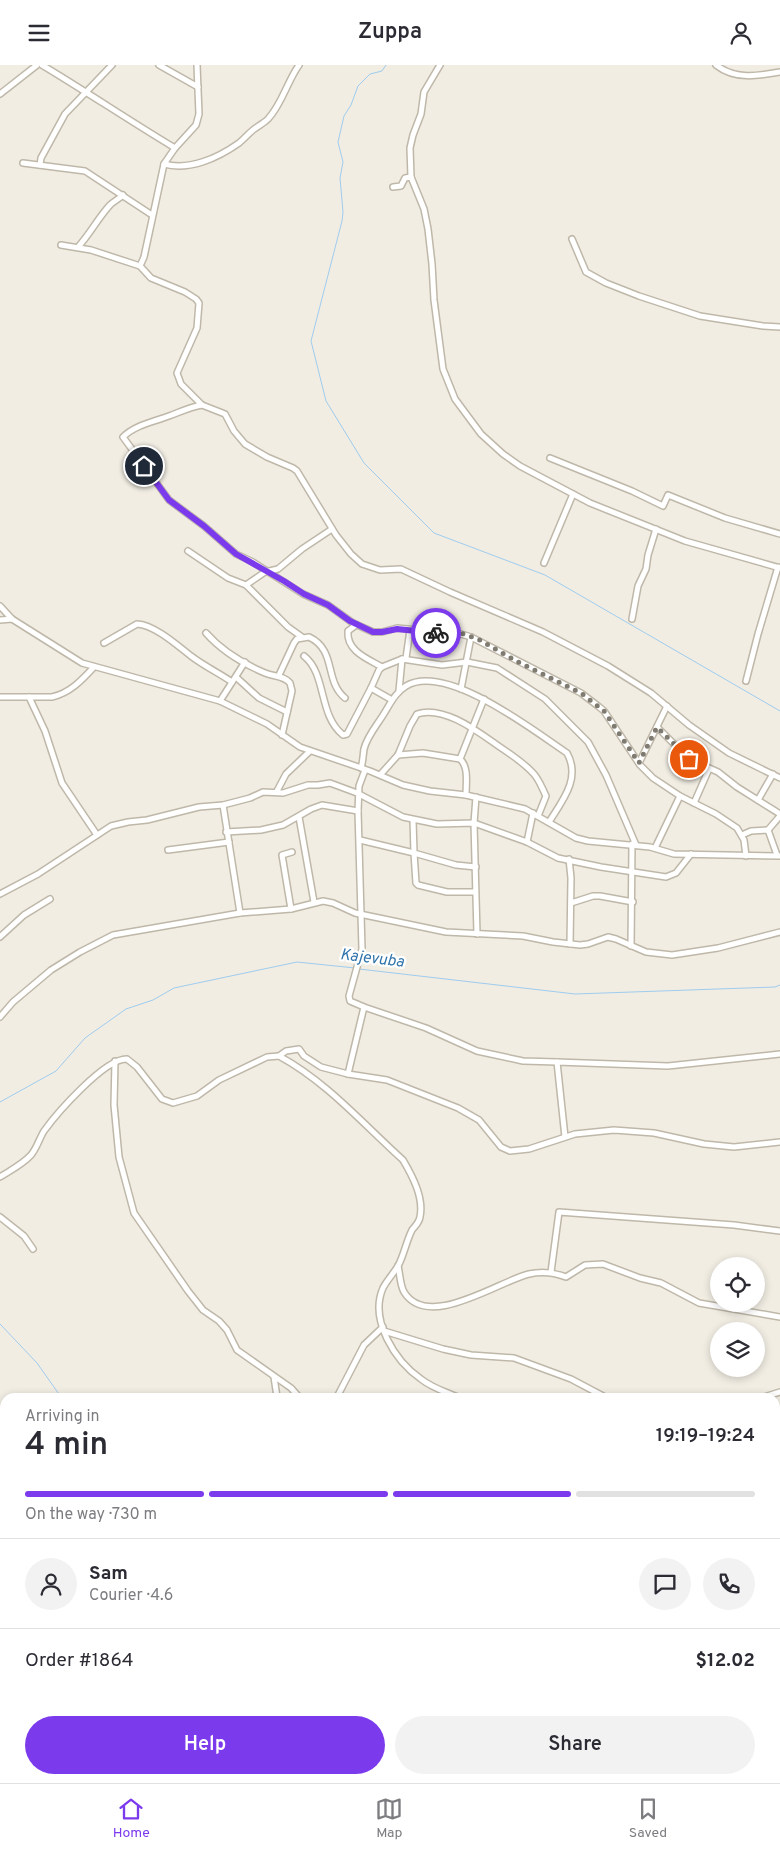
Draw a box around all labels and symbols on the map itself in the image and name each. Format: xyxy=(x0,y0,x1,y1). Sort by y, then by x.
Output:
pin xyxy=(123,445,165,487)
courier xyxy=(411,608,461,658)
pin xyxy=(668,738,710,780)
water label: Kajevuba xyxy=(339,945,406,973)

